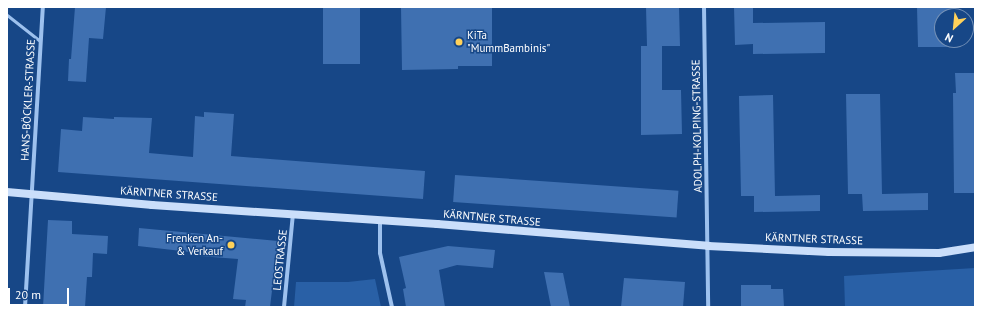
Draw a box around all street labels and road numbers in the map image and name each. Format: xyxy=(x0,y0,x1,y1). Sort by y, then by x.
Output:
street label: HANS-BÖCKLER-STRASSE xyxy=(18,39,38,161)
street label: ADOLPH-KOLPING-STRASSE xyxy=(689,59,705,193)
street label: KÄRNTNER STRASSE xyxy=(120,184,218,204)
street label: KÄRNTNER STRASSE xyxy=(443,207,541,229)
street label: LEOSTRASSE xyxy=(270,229,290,291)
street label: KÄRNTNER STRASSE xyxy=(765,231,863,247)

